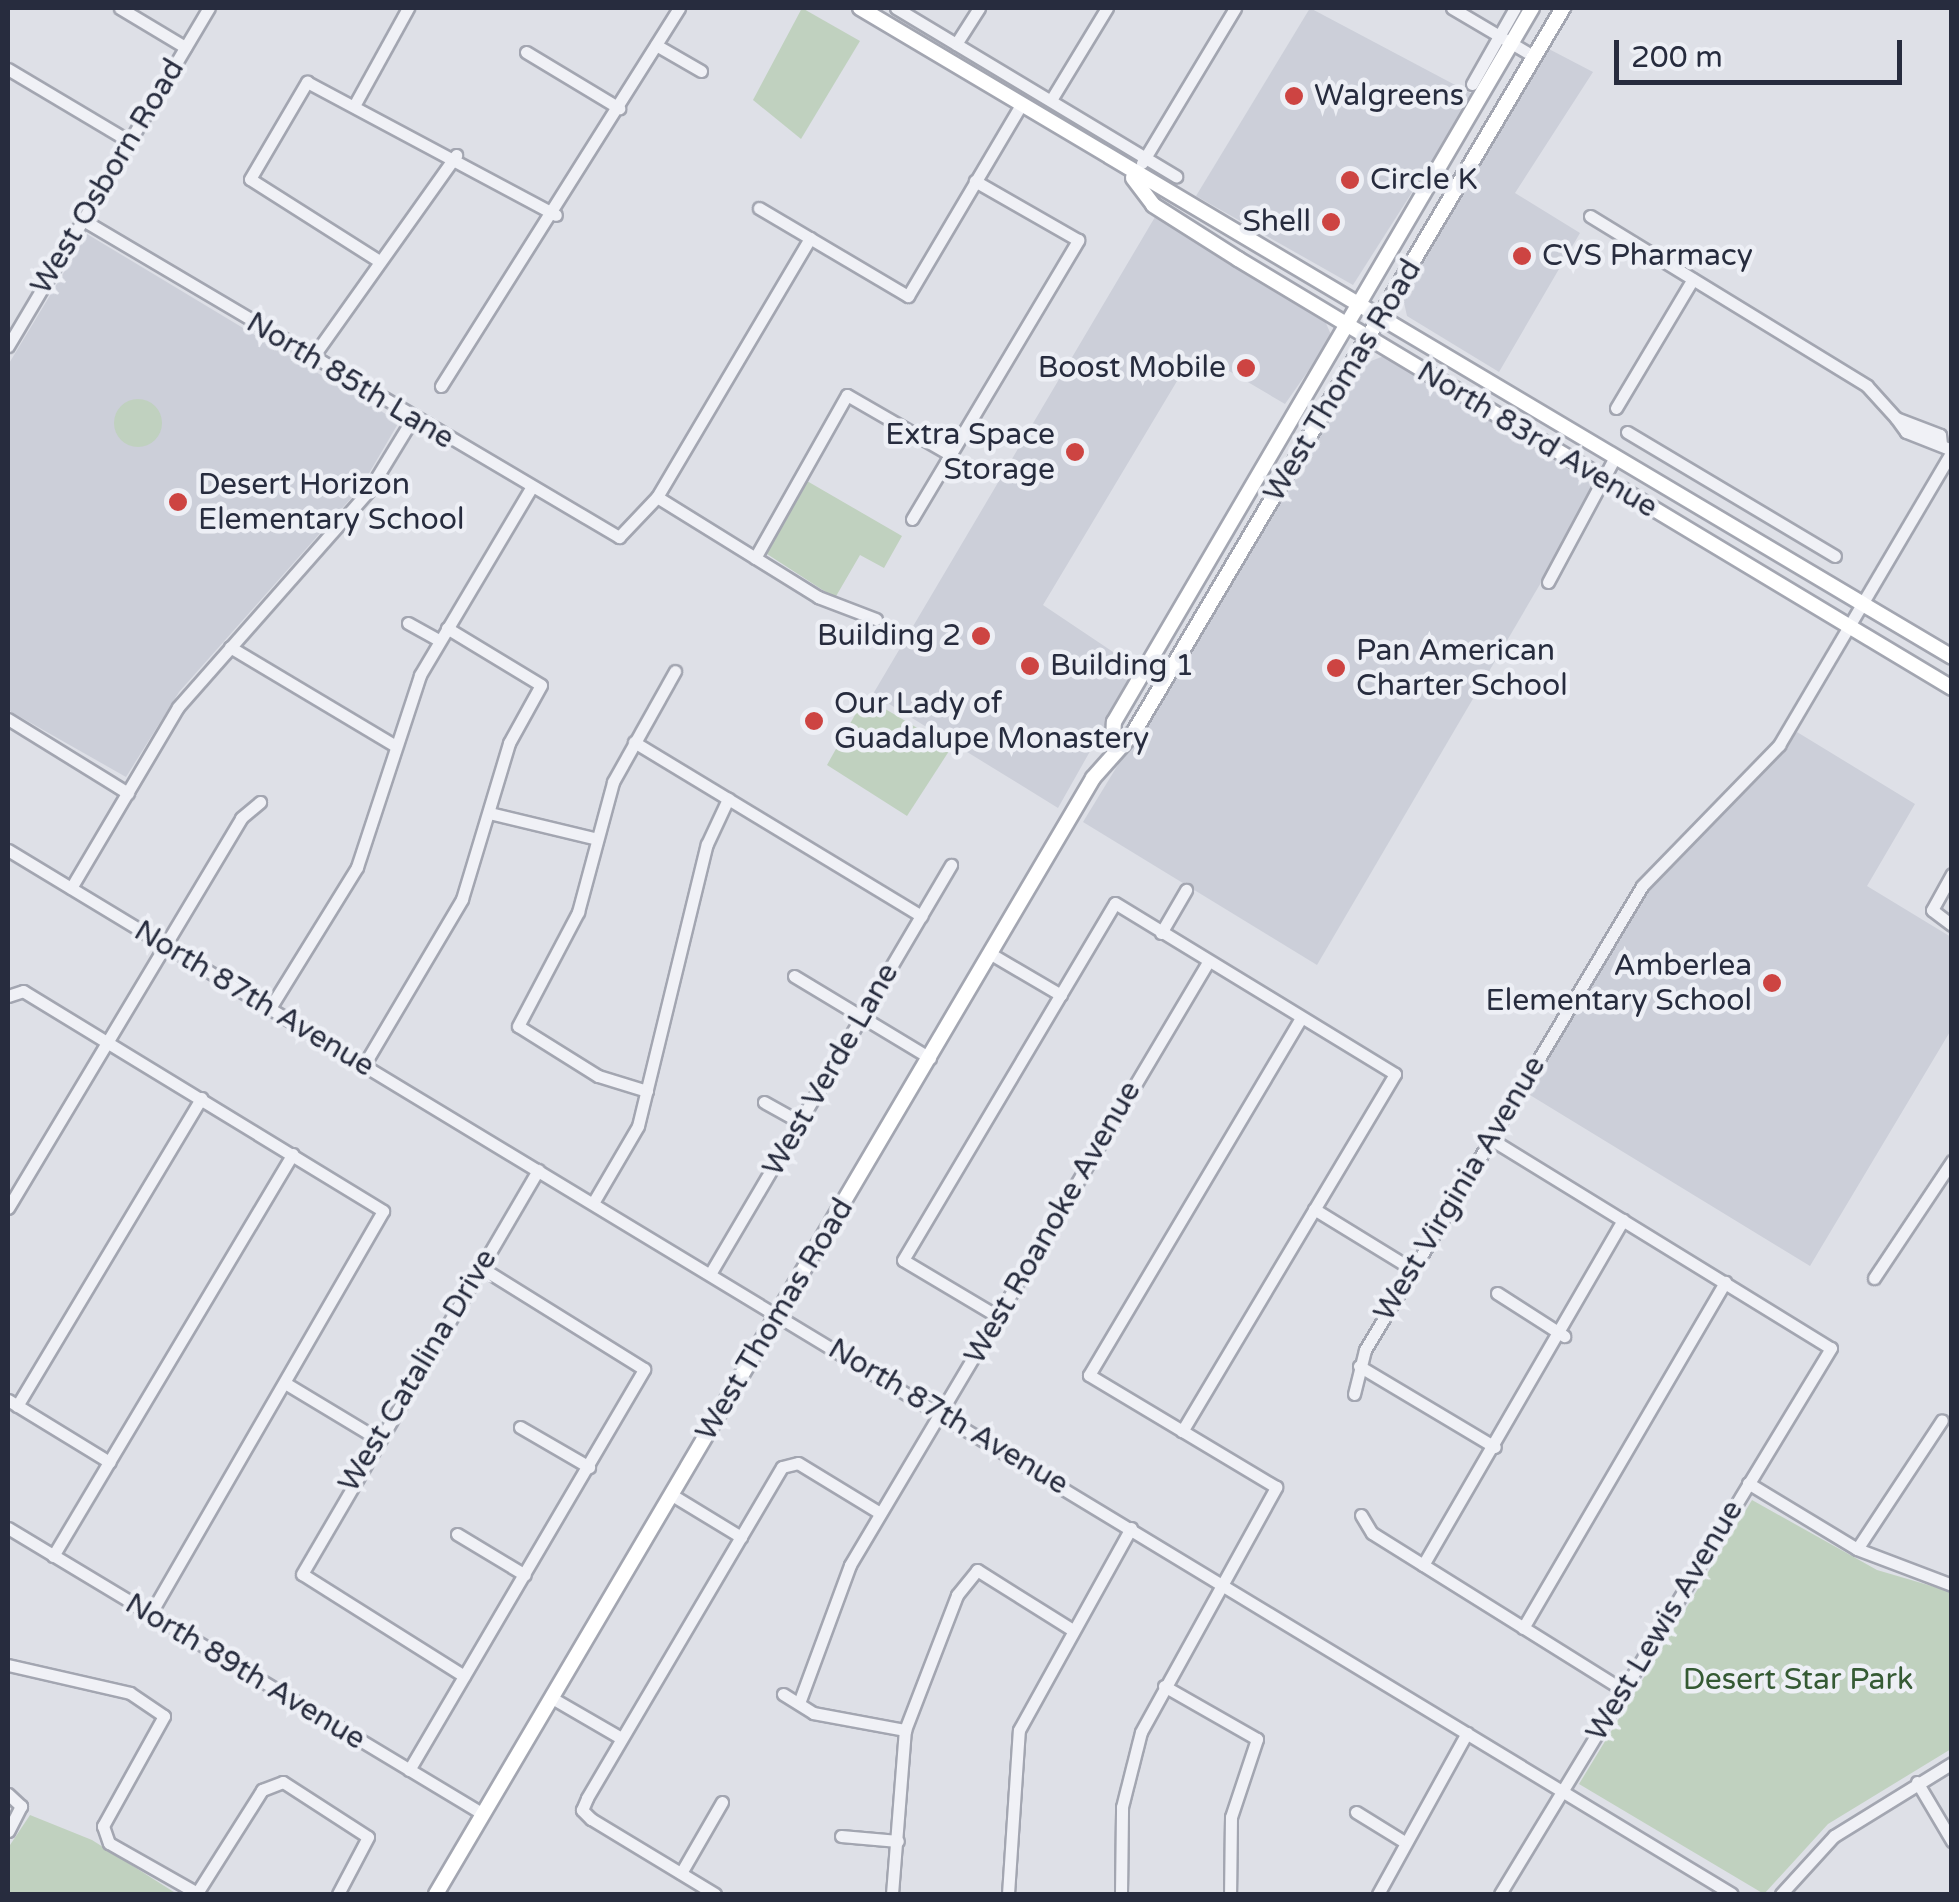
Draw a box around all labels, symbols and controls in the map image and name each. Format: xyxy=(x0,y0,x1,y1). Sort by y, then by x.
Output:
scale bar xyxy=(1619,20,1906,82)
text: 200 m xyxy=(1631,39,1723,76)
street label: West Osborn Road xyxy=(24,53,192,301)
place label: Walgreens xyxy=(1314,78,1464,114)
marker: Walgreens xyxy=(1283,85,1305,107)
place label: Circle K xyxy=(1370,162,1478,198)
marker: Circle K xyxy=(1339,169,1361,191)
place label: Shell xyxy=(1243,204,1311,240)
marker: Shell xyxy=(1320,211,1342,233)
place label: CVS Pharmacy xyxy=(1542,238,1753,274)
marker: CVS Pharmacy xyxy=(1511,245,1533,267)
street label: West Thomas Road xyxy=(1256,253,1430,509)
street label: North 85th Lane xyxy=(240,305,460,457)
place label: Boost Mobile xyxy=(1038,350,1226,386)
street label: North 83rd Avenue xyxy=(1410,354,1664,526)
marker: Boost Mobile xyxy=(1235,357,1257,379)
place label: Extra Space Storage xyxy=(885,417,1055,488)
marker: Extra Space Storage xyxy=(1064,441,1086,463)
place label: Desert Horizon Elementary School xyxy=(198,467,464,538)
marker: Desert Horizon Elementary School xyxy=(167,491,189,513)
place label: Building 2 xyxy=(817,618,961,654)
marker: Building 2 xyxy=(970,625,992,647)
place label: Pan American Charter School xyxy=(1356,633,1568,704)
place label: Building 1 xyxy=(1050,648,1194,684)
marker: Building 1 xyxy=(1019,655,1041,677)
marker: Pan American Charter School xyxy=(1325,657,1347,679)
place label: Our Lady of Guadalupe Monastery xyxy=(834,686,1149,756)
marker: Our Lady of Guadalupe Monastery xyxy=(803,710,825,732)
street label: North 87th Avenue xyxy=(128,913,380,1085)
place label: Amberlea Elementary School xyxy=(1486,948,1752,1018)
street label: West Verde Lane xyxy=(755,957,907,1183)
marker: Amberlea Elementary School xyxy=(1761,972,1783,994)
street label: West Virginia Avenue xyxy=(1367,1050,1553,1328)
street label: West Roanoke Avenue xyxy=(957,1075,1149,1371)
street label: West Thomas Road xyxy=(688,1192,862,1448)
street label: West Catalina Drive xyxy=(331,1243,505,1499)
street label: North 87th Avenue xyxy=(822,1331,1074,1503)
street label: West Lewis Avenue xyxy=(1579,1494,1751,1748)
street label: North 89th Avenue xyxy=(119,1586,371,1758)
park label: Desert Star Park xyxy=(1683,1662,1913,1698)

